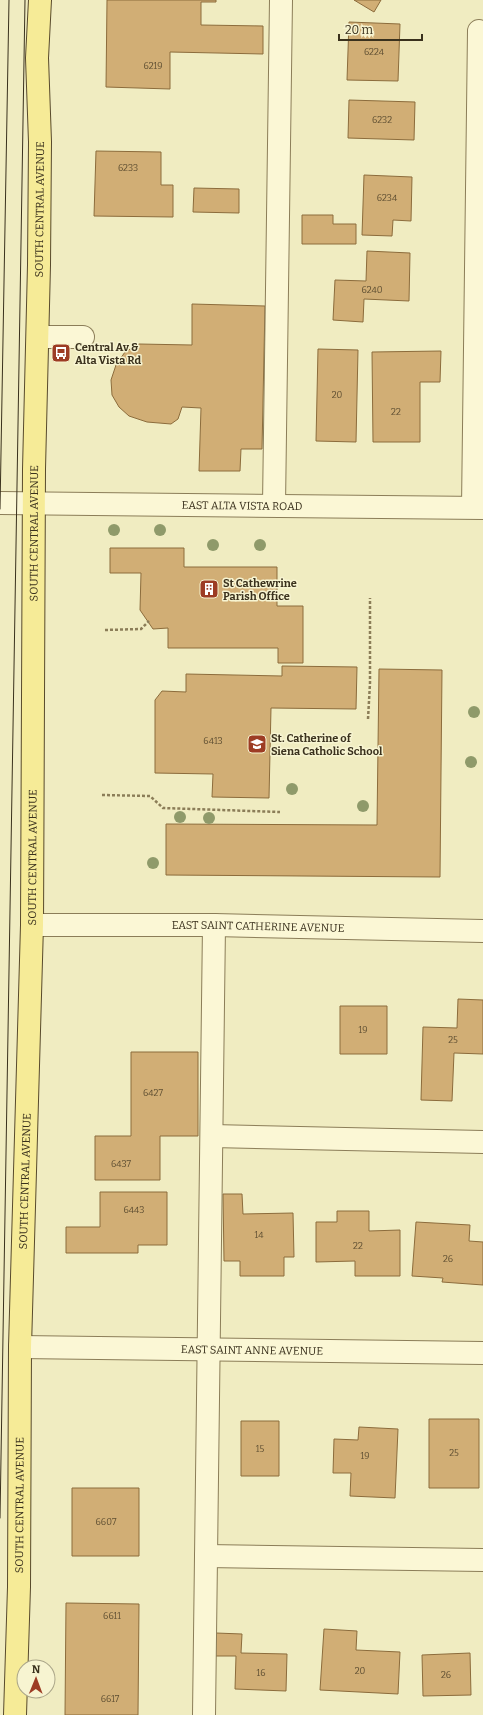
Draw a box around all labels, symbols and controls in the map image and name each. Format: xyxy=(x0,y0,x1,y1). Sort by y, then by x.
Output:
scale bar xyxy=(339,16,422,42)
text: 20 m xyxy=(345,23,374,37)
house number: 6224 xyxy=(364,47,385,57)
house number: 6219 xyxy=(143,61,163,71)
house number: 6232 xyxy=(372,115,392,125)
street label: SOUTH CENTRAL AVENUE xyxy=(33,141,47,278)
house number: 6233 xyxy=(118,163,138,173)
house number: 6234 xyxy=(377,193,398,203)
house number: 6240 xyxy=(361,285,383,295)
place label: Central Av & Alta Vista Rd xyxy=(75,341,141,367)
bus stop icon: Central Av & Alta Vista Rd xyxy=(50,342,72,364)
house number: 20 xyxy=(332,390,343,400)
house number: 22 xyxy=(391,407,401,417)
street label: SOUTH CENTRAL AVENUE xyxy=(27,465,41,601)
street label: EAST ALTA VISTA ROAD xyxy=(182,499,303,513)
place label: St Cathewrine Parish Office xyxy=(223,577,297,603)
building icon: St Cathewrine Parish Office xyxy=(198,578,220,600)
place label: St. Catherine of Siena Catholic School xyxy=(271,732,383,758)
school or university icon: St. Catherine of Siena Catholic School xyxy=(246,733,268,755)
house number: 6413 xyxy=(203,736,223,746)
street label: SOUTH CENTRAL AVENUE xyxy=(26,789,40,925)
street label: EAST SAINT CATHERINE AVENUE xyxy=(172,919,345,935)
house number: 19 xyxy=(359,1025,367,1035)
house number: 25 xyxy=(448,1035,458,1045)
house number: 6427 xyxy=(143,1088,163,1098)
street label: SOUTH CENTRAL AVENUE xyxy=(17,1113,34,1249)
house number: 6437 xyxy=(111,1159,132,1169)
house number: 6443 xyxy=(123,1205,145,1215)
house number: 14 xyxy=(255,1230,264,1240)
house number: 22 xyxy=(353,1241,363,1251)
house number: 26 xyxy=(443,1254,453,1264)
street label: EAST SAINT ANNE AVENUE xyxy=(181,1343,323,1358)
street label: SOUTH CENTRAL AVENUE xyxy=(13,1437,27,1573)
house number: 15 xyxy=(256,1444,264,1454)
house number: 25 xyxy=(449,1448,459,1458)
house number: 19 xyxy=(361,1451,369,1461)
house number: 6607 xyxy=(96,1517,117,1527)
house number: 6611 xyxy=(103,1611,121,1621)
north arrow xyxy=(16,1659,56,1699)
text: N xyxy=(32,1663,41,1676)
house number: 20 xyxy=(355,1666,366,1676)
house number: 16 xyxy=(257,1668,265,1678)
house number: 26 xyxy=(441,1670,451,1680)
house number: 6617 xyxy=(101,1694,120,1704)

